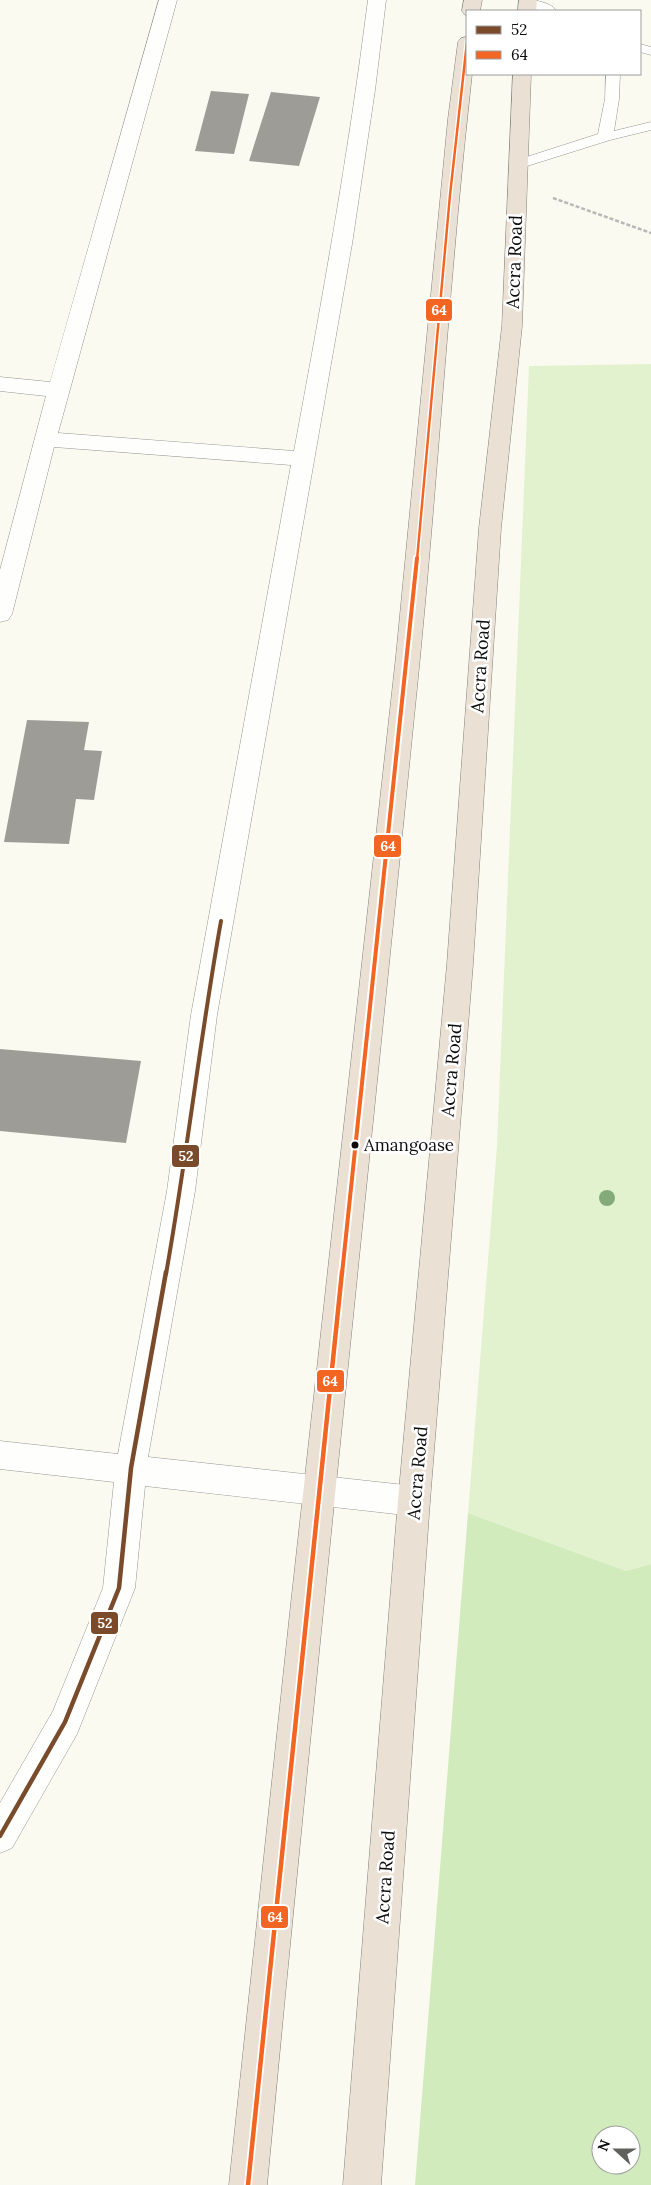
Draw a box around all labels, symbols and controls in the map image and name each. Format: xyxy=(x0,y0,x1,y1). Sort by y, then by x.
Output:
legend xyxy=(466,10,641,75)
text: 52 xyxy=(511,20,527,39)
text: 64 xyxy=(511,45,528,64)
street label: Accra Road xyxy=(501,215,527,310)
line badge: 64 xyxy=(425,298,453,322)
text: 64 xyxy=(431,301,447,319)
street label: Accra Road xyxy=(465,618,495,715)
line badge: 64 xyxy=(373,834,402,858)
text: 64 xyxy=(380,837,396,855)
street label: Accra Road xyxy=(435,1022,467,1119)
place label: Amangoase xyxy=(363,1134,454,1156)
marker: Amangoase xyxy=(350,1140,360,1150)
line badge: 52 xyxy=(171,1144,200,1168)
text: 52 xyxy=(178,1147,194,1165)
line badge: 64 xyxy=(316,1369,345,1393)
text: 64 xyxy=(322,1372,338,1390)
street label: Accra Road xyxy=(401,1425,433,1522)
line badge: 52 xyxy=(90,1611,119,1635)
text: 52 xyxy=(97,1614,113,1632)
street label: Accra Road xyxy=(370,1829,400,1926)
line badge: 64 xyxy=(260,1905,289,1929)
text: 64 xyxy=(267,1908,283,1926)
north arrow xyxy=(591,2125,641,2175)
text: N xyxy=(594,2137,614,2154)

